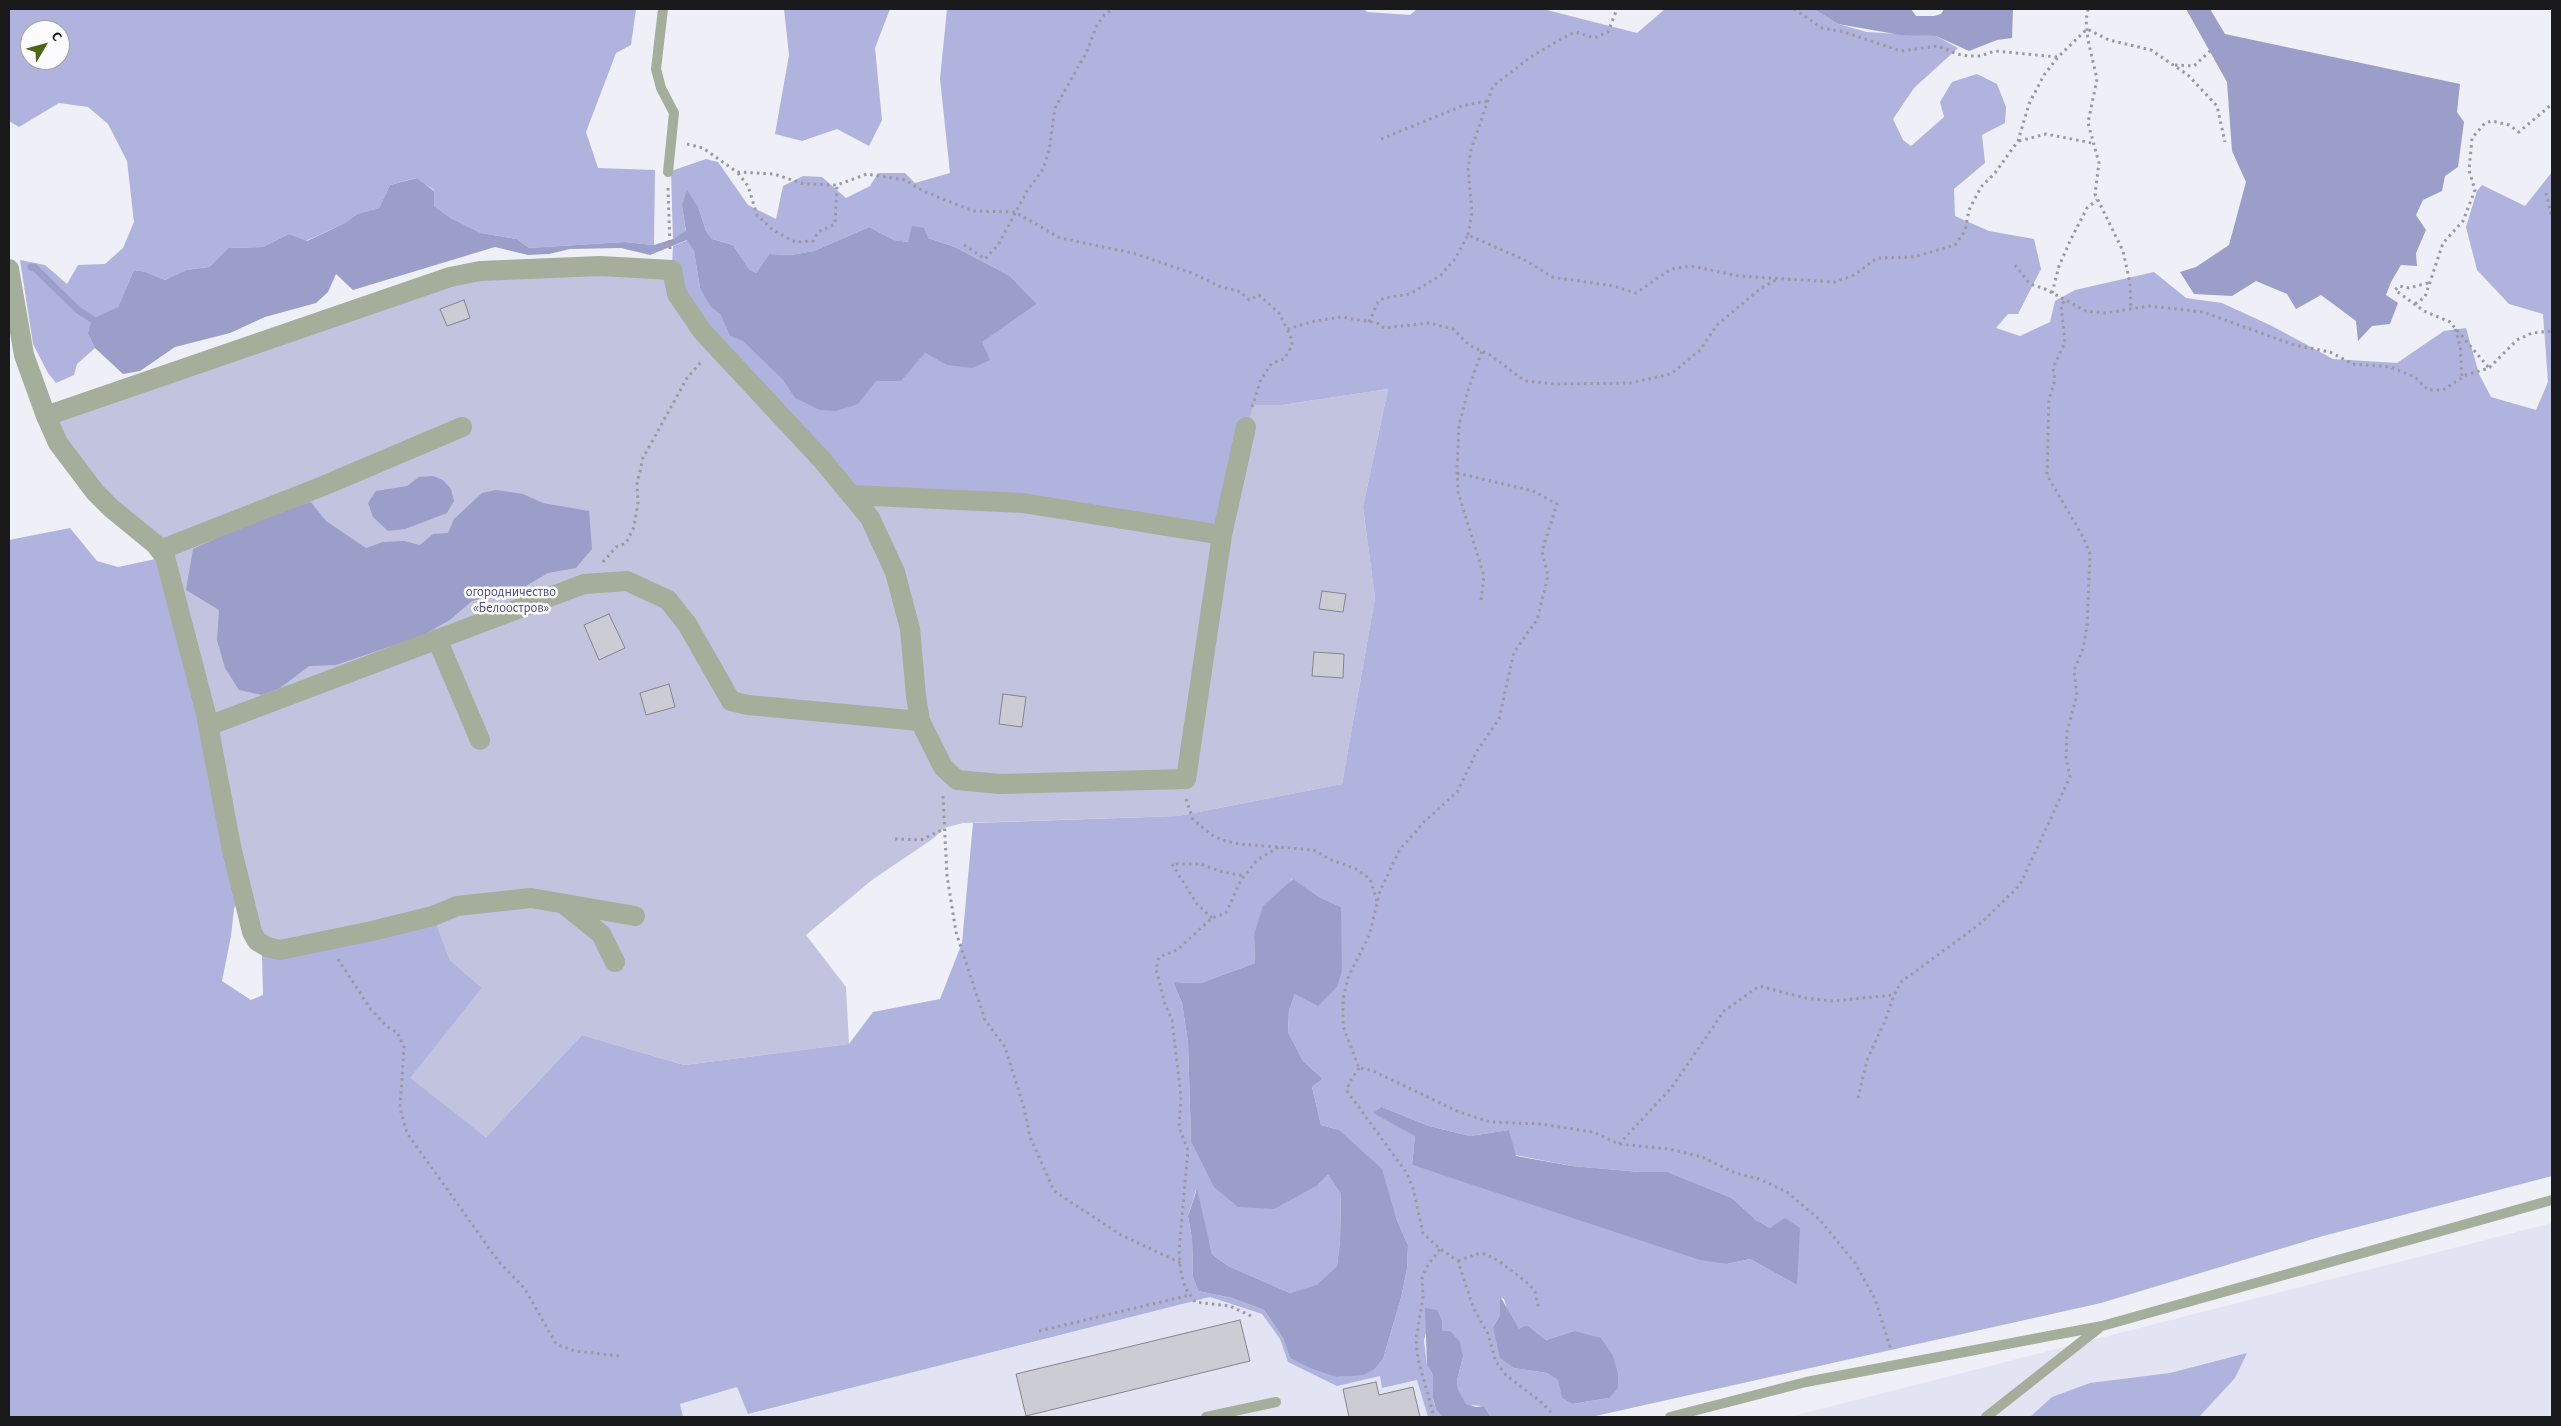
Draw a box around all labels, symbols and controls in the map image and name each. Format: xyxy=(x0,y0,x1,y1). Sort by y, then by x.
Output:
north arrow xyxy=(20,20,70,70)
text: С xyxy=(48,29,64,44)
park label: огородничество «Белоостров» xyxy=(466,584,556,616)

